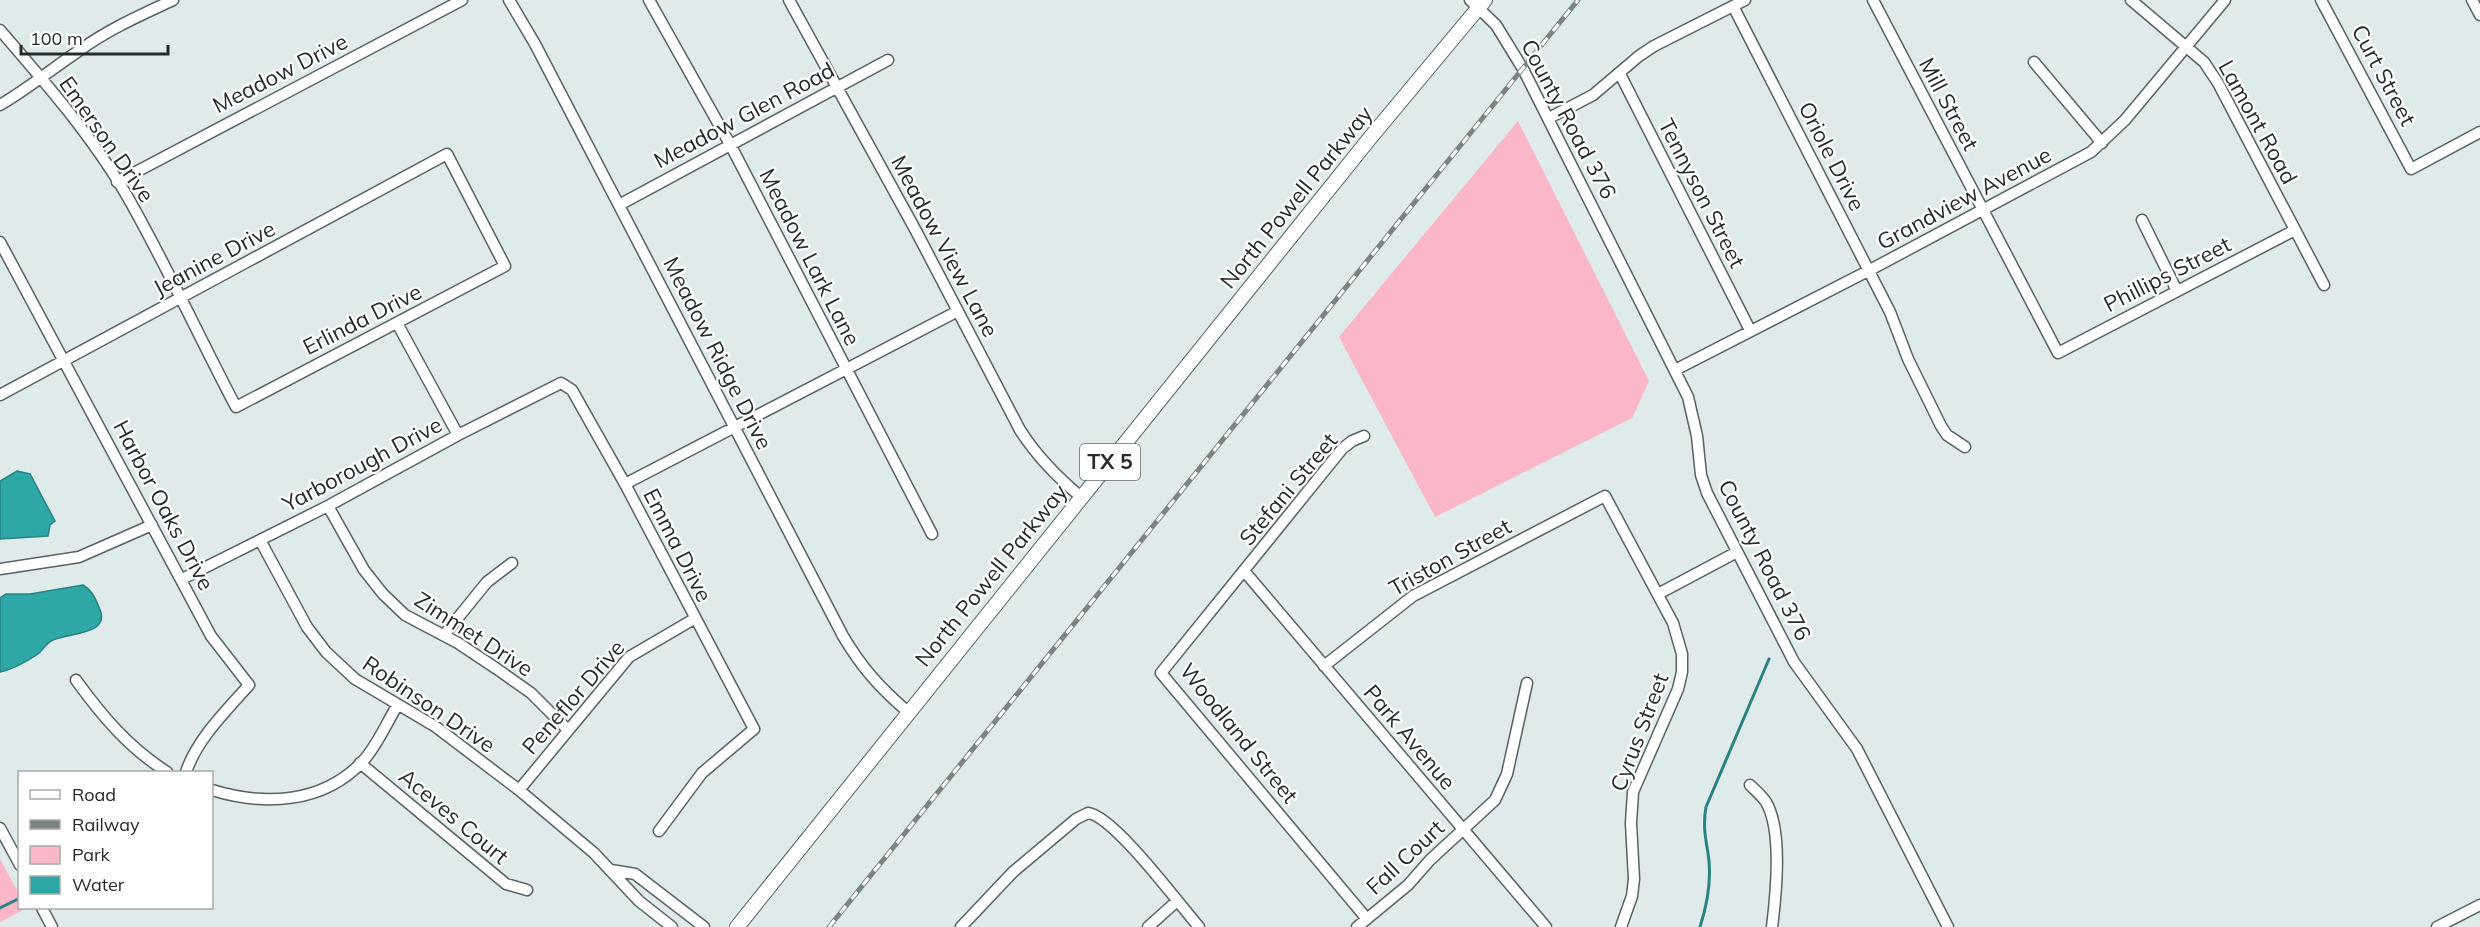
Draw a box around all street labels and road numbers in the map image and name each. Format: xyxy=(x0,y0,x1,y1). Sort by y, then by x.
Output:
street label: Curt Street xyxy=(2346,20,2422,131)
street label: Meadow Drive xyxy=(208,27,352,119)
street label: County Road 376 xyxy=(1515,34,1623,204)
street label: Mill Street xyxy=(1913,53,1985,155)
street label: Lamont Road xyxy=(2212,55,2304,189)
street label: Meadow Glen Road xyxy=(649,56,839,174)
street label: Emerson Drive xyxy=(53,71,161,207)
street label: Oriole Drive xyxy=(1793,97,1871,215)
street label: North Powell Parkway xyxy=(1214,100,1378,294)
street label: Tennyson Street xyxy=(1652,114,1752,273)
street label: Grandview Avenue xyxy=(1872,140,2056,256)
street label: Meadow View Lane xyxy=(885,150,1005,342)
street label: Meadow Lark Lane xyxy=(753,164,867,350)
street label: Jeanine Drive xyxy=(148,214,280,302)
street label: Phillips Street xyxy=(2099,230,2235,318)
street label: Meadow Ridge Drive xyxy=(657,252,779,454)
street label: Erlinda Drive xyxy=(298,277,426,361)
street label: Yarborough Drive xyxy=(277,410,447,518)
street label: Harbor Oaks Drive xyxy=(107,415,221,595)
street label: Stefani Street xyxy=(1233,427,1343,551)
road number: TX 5 xyxy=(1080,444,1140,480)
street label: County Road 376 xyxy=(1712,475,1818,645)
street label: North Powell Parkway xyxy=(909,478,1073,672)
street label: Emma Drive xyxy=(637,484,719,606)
street label: Triston Street xyxy=(1384,512,1516,602)
street label: Zimmet Drive xyxy=(410,585,538,683)
street label: Peneflor Drive xyxy=(516,634,630,760)
street label: Robinson Drive xyxy=(357,649,501,759)
street label: Woodland Street xyxy=(1174,657,1304,809)
street label: Cyrus Street xyxy=(1604,669,1674,795)
street label: Park Avenue xyxy=(1358,679,1462,795)
street label: Aceves Court xyxy=(393,762,515,870)
street label: Fall Court xyxy=(1360,813,1450,900)

